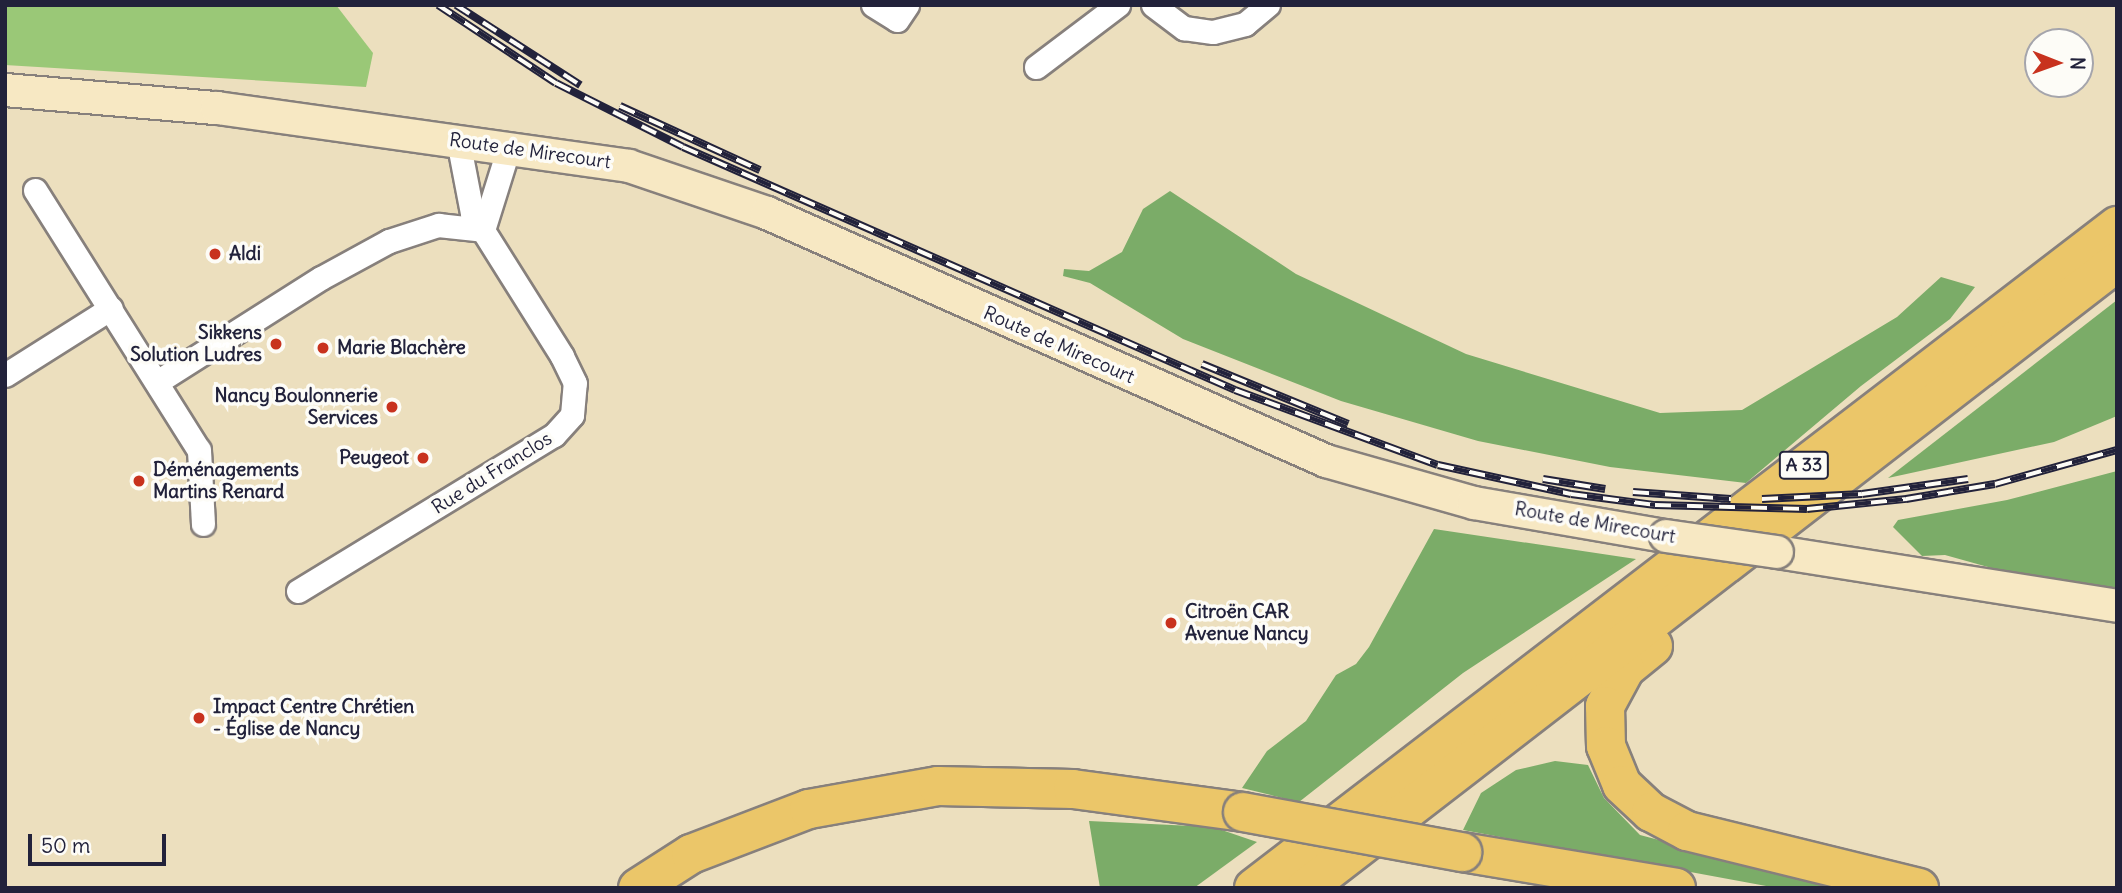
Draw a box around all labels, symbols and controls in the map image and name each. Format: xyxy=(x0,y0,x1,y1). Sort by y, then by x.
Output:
north arrow xyxy=(2024,28,2094,98)
text: N xyxy=(2066,57,2090,70)
street label: Route de Mirecourt xyxy=(448,128,612,174)
place label: Aldi xyxy=(229,243,261,265)
marker: Aldi xyxy=(207,246,223,262)
street label: Route de Mirecourt xyxy=(980,301,1138,389)
place label: Sikkens Solution Ludres xyxy=(130,322,262,366)
marker: Sikkens Solution Ludres xyxy=(268,336,284,352)
place label: Marie Blachère xyxy=(337,337,466,359)
marker: Marie Blachère xyxy=(315,340,331,356)
place label: Nancy Boulonnerie Services xyxy=(215,385,378,429)
marker: Nancy Boulonnerie Services xyxy=(384,399,400,415)
street label: Rue du Franclos xyxy=(428,427,556,519)
place label: Peugeot xyxy=(339,447,409,469)
marker: Peugeot xyxy=(415,450,431,466)
road number: A 33 xyxy=(1778,450,1830,480)
place label: Déménagements Martins Renard xyxy=(153,459,299,503)
marker: Déménagements Martins Renard xyxy=(131,473,147,489)
street label: Route de Mirecourt xyxy=(1513,498,1677,548)
place label: Citroën CAR Avenue Nancy xyxy=(1185,601,1308,645)
marker: Citroën CAR Avenue Nancy xyxy=(1163,615,1179,631)
place label: Impact Centre Chrétien - Église de Nancy xyxy=(213,696,414,740)
marker: Impact Centre Chrétien - Église de Nancy xyxy=(191,710,207,726)
scale bar xyxy=(32,820,170,864)
text: 50 m xyxy=(41,832,90,859)

